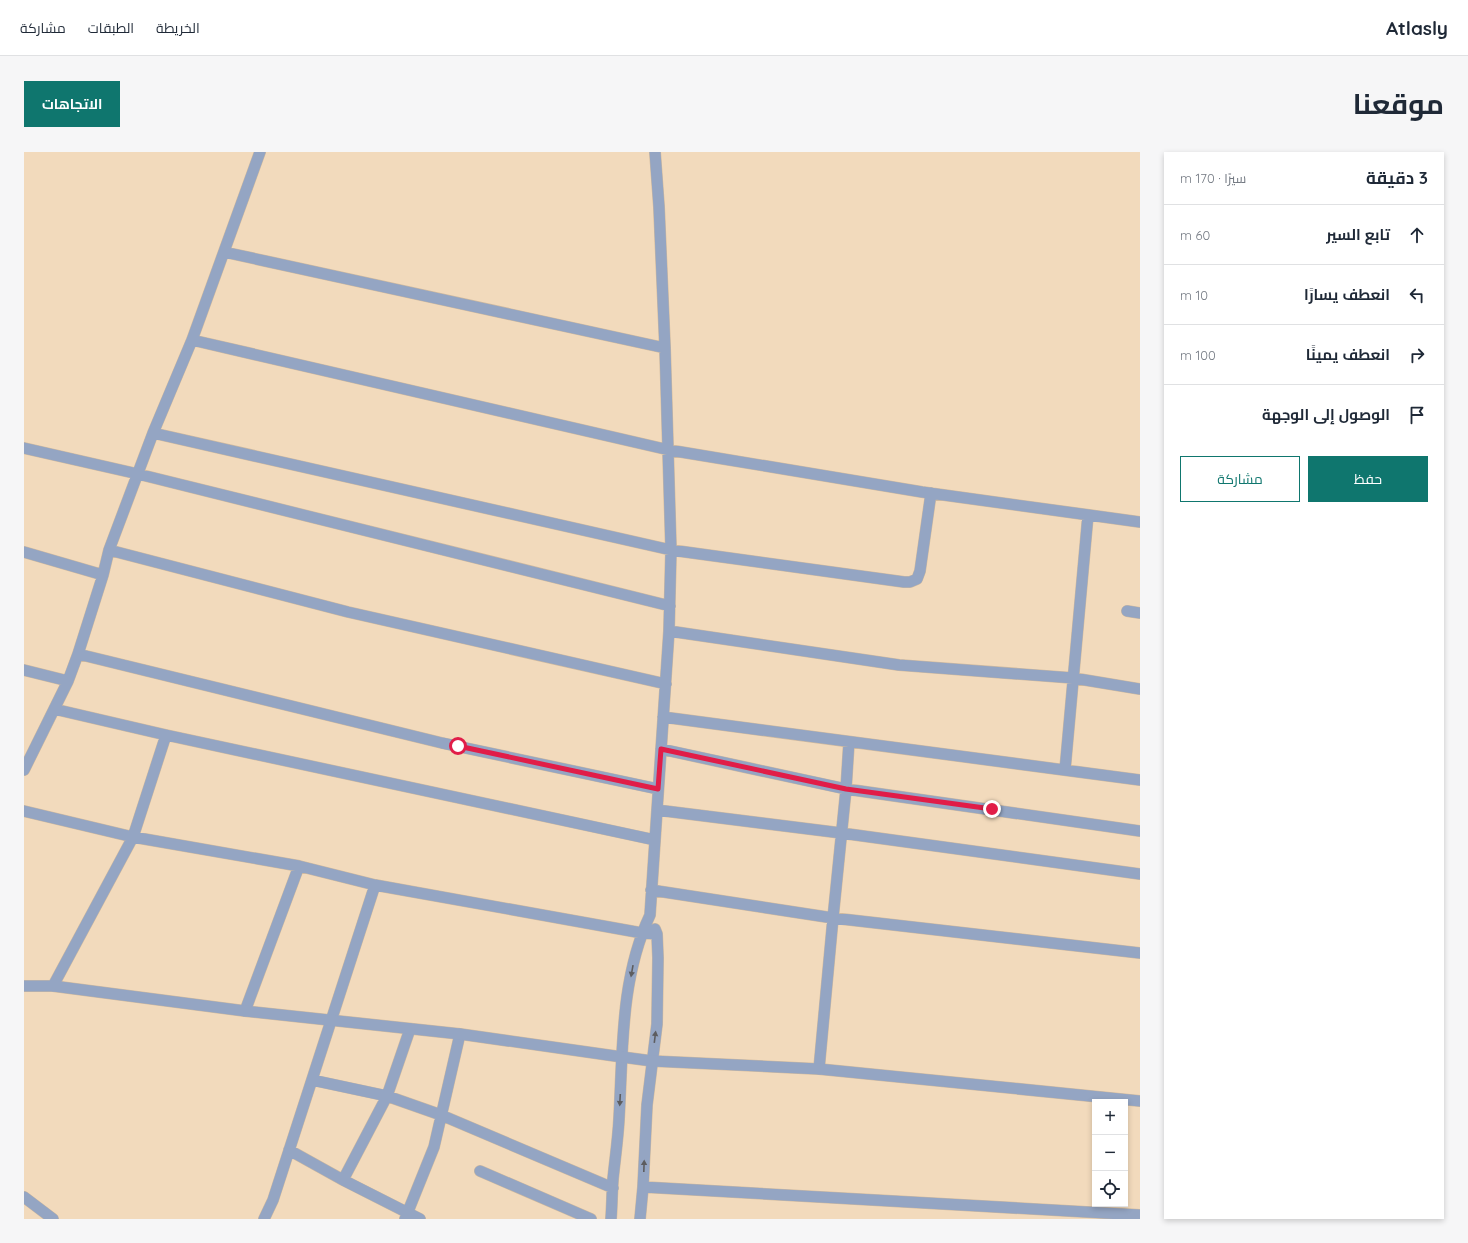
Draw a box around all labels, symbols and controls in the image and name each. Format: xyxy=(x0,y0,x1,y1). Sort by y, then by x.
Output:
text: Atlasly xyxy=(1386,16,1448,40)
text: مشاركة xyxy=(20,19,66,37)
text: الطبقات xyxy=(88,19,134,37)
text: الخريطة xyxy=(156,19,200,37)
button: الاتجاهات xyxy=(24,81,120,127)
text: موقعنا xyxy=(1353,86,1444,121)
text: 3 دقيقة xyxy=(1366,167,1428,188)
text: سيرًا · 170 m xyxy=(1180,170,1246,186)
icon: ahead xyxy=(1406,224,1428,246)
text: تابع السير xyxy=(1326,225,1390,244)
text: 60 m xyxy=(1180,227,1210,243)
icon: left xyxy=(1406,284,1428,306)
text: انعطف يسارًا xyxy=(1304,285,1390,304)
text: 10 m xyxy=(1180,287,1208,303)
icon: right xyxy=(1406,344,1428,366)
text: انعطف يمينًا xyxy=(1306,345,1390,364)
text: 100 m xyxy=(1180,347,1216,363)
icon: arrive xyxy=(1406,404,1428,426)
text: الوصول إلى الوجهة xyxy=(1262,405,1390,424)
button: مشاركة xyxy=(1180,456,1300,502)
button: حفظ xyxy=(1308,456,1428,502)
route start xyxy=(449,737,467,755)
route end xyxy=(983,800,1001,818)
one-way arrow xyxy=(629,965,635,977)
one-way arrow xyxy=(652,1031,658,1043)
one-way arrow xyxy=(617,1094,624,1106)
map controls xyxy=(1092,1099,1128,1207)
button: + xyxy=(1092,1099,1128,1135)
button: − xyxy=(1092,1135,1128,1171)
one-way arrow xyxy=(641,1159,647,1172)
button: locate xyxy=(1092,1171,1128,1207)

